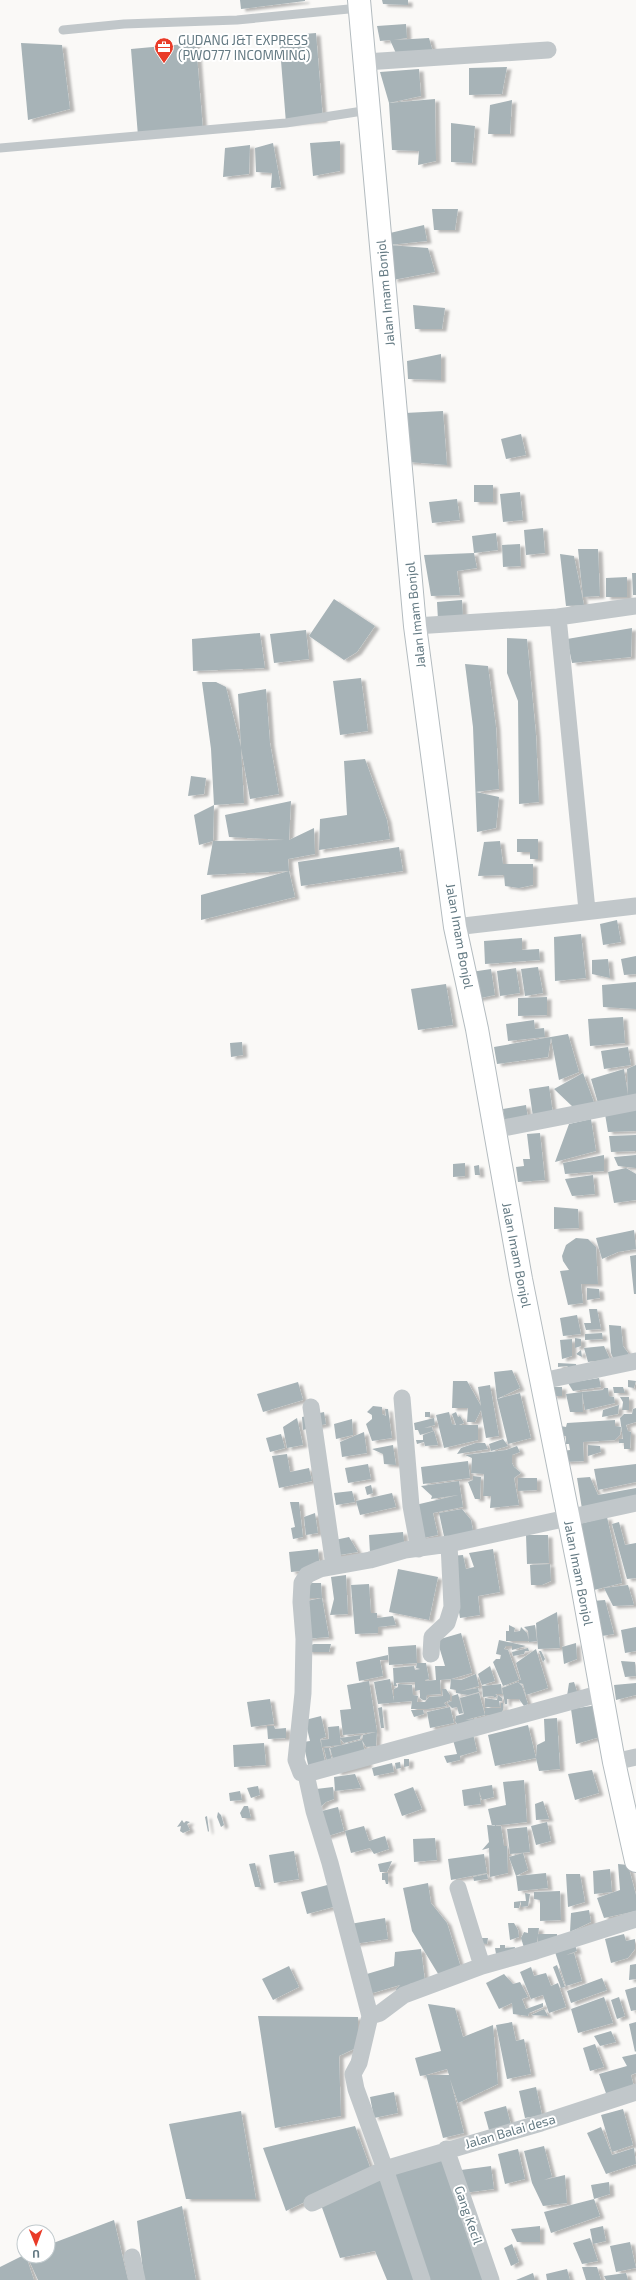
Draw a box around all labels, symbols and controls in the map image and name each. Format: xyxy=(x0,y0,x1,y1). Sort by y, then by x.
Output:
place label: GUDANG J&T EXPRESS (PWO777 INCOMMING) xyxy=(178,32,310,63)
office icon: GUDANG J&T EXPRESS (PWO777 INCOMMING) xyxy=(153,36,175,64)
street label: Jalan Imam Bonjol xyxy=(372,239,398,347)
street label: Jalan Imam Bonjol xyxy=(401,561,429,669)
street label: Jalan Imam Bonjol xyxy=(443,882,477,990)
street label: Jalan Imam Bonjol xyxy=(499,1201,535,1309)
street label: Jalan Imam Bonjol xyxy=(561,1519,597,1627)
street label: Jalan Balai desa xyxy=(463,2110,557,2152)
street label: Gang Kecil xyxy=(452,2184,487,2247)
north arrow xyxy=(16,2224,56,2264)
text: U xyxy=(32,2248,40,2261)

